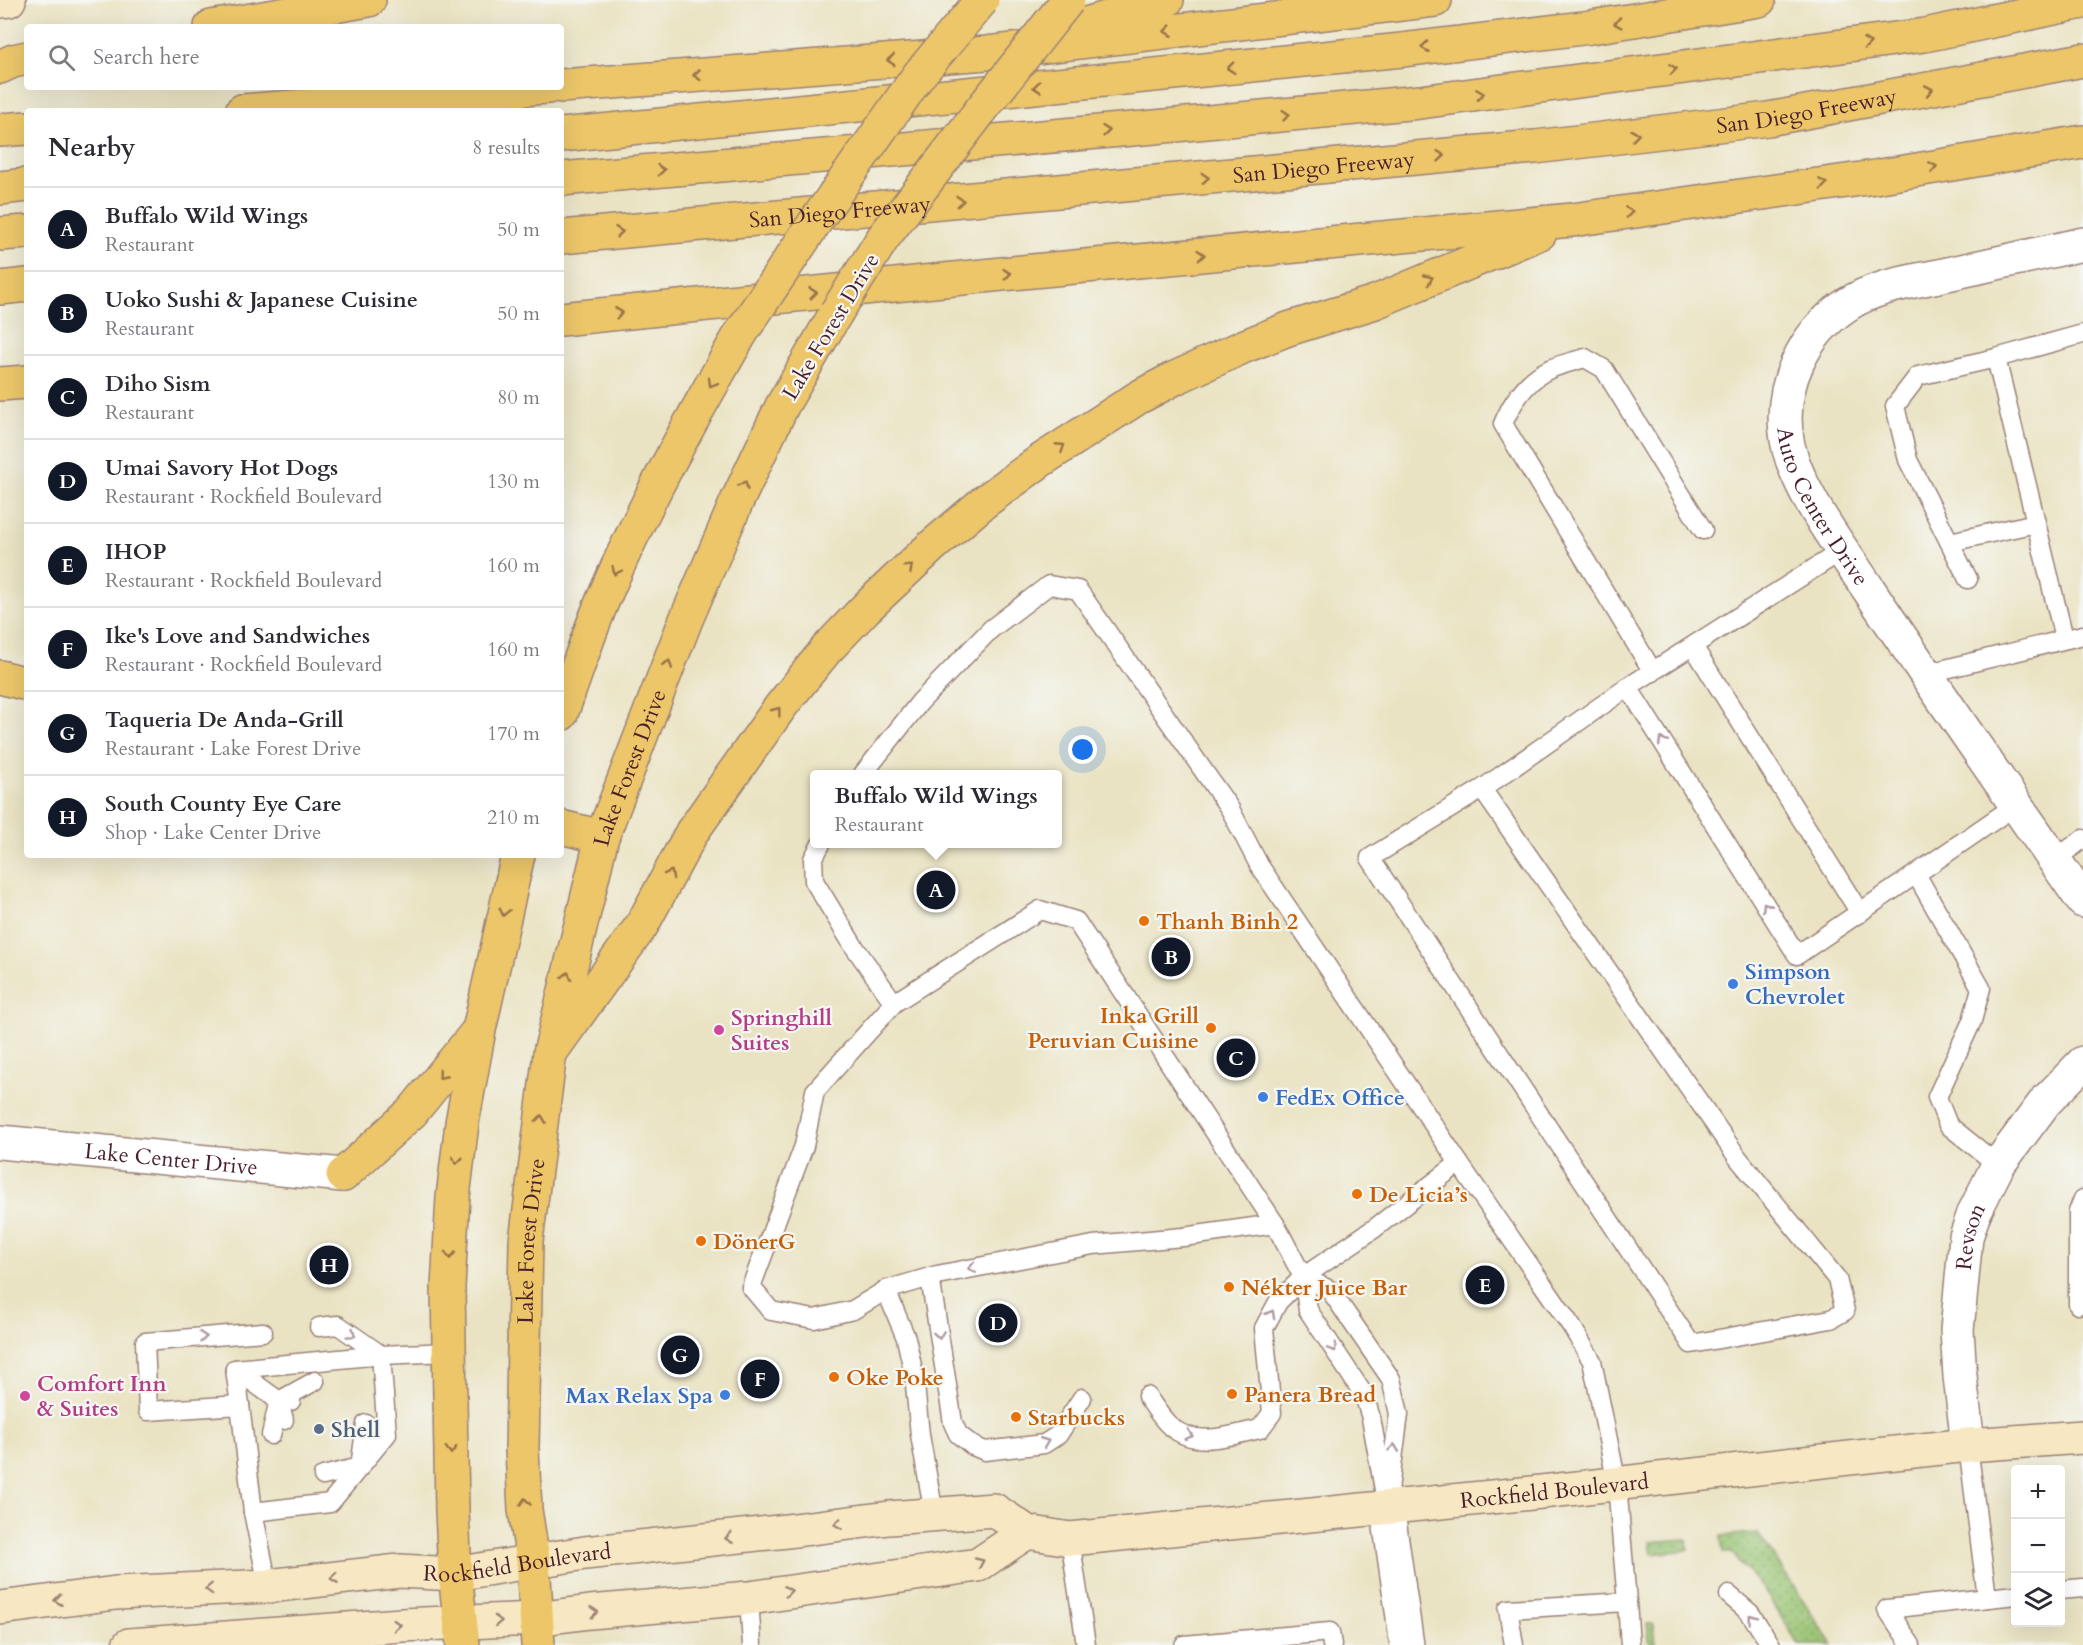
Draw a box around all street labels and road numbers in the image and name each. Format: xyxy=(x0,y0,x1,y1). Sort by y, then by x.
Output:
street label: San Diego Freeway xyxy=(1715,81,1900,141)
street label: San Diego Freeway xyxy=(1232,144,1416,191)
street label: San Diego Freeway xyxy=(748,189,933,236)
street label: Lake Forest Drive xyxy=(775,247,887,406)
street label: Auto Center Drive xyxy=(1769,425,1876,592)
street label: Lake Forest Drive xyxy=(586,685,674,849)
street label: Lake Center Drive xyxy=(83,1136,259,1183)
street label: Lake Forest Drive xyxy=(510,1157,552,1324)
street label: Revson xyxy=(1949,1198,1993,1271)
street label: Rockfield Boulevard xyxy=(1459,1466,1651,1516)
street label: Rockfield Boulevard xyxy=(422,1536,613,1591)

